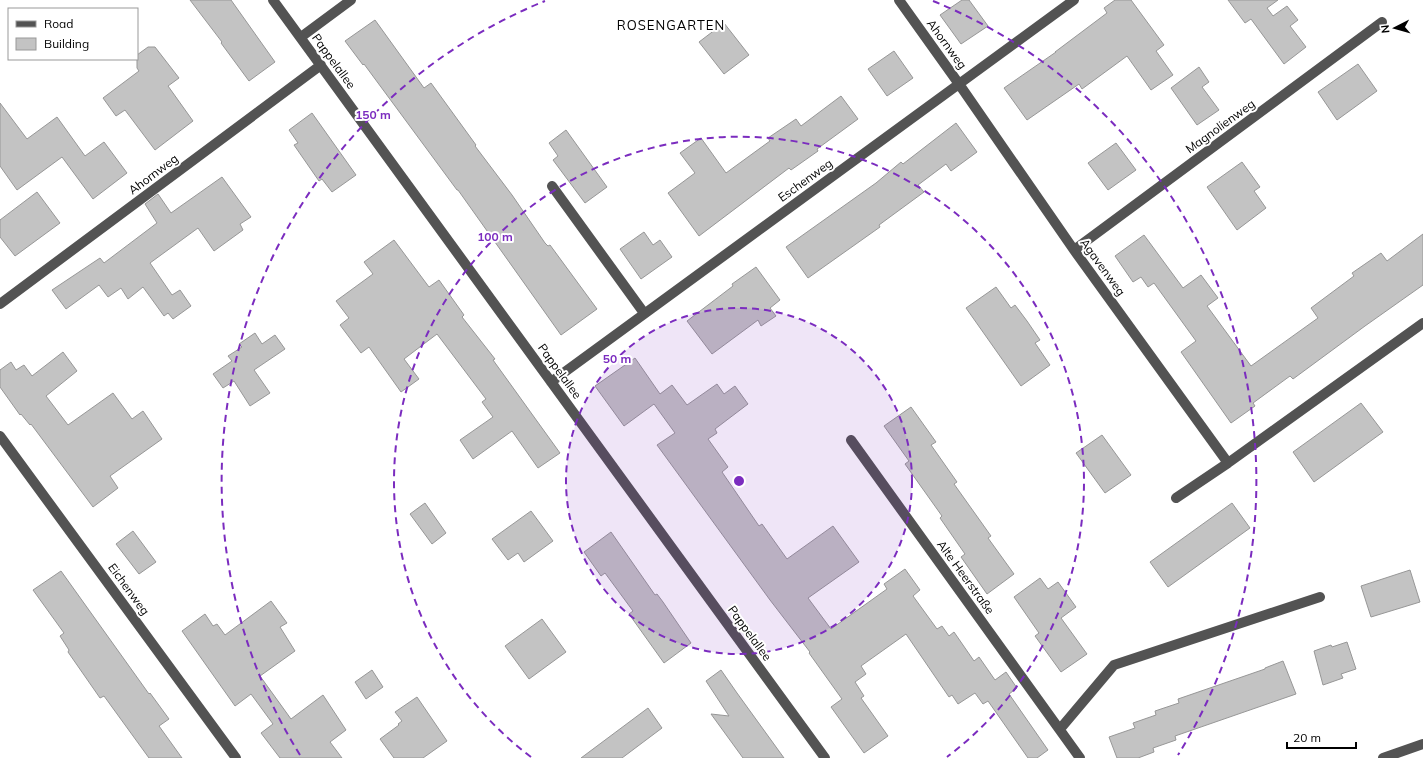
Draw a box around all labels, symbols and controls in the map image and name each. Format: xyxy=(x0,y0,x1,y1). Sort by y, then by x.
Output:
legend xyxy=(8,8,138,60)
north arrow xyxy=(1375,8,1415,48)
text: Road xyxy=(44,16,73,31)
street label: Ahornweg xyxy=(924,16,970,72)
district label: ROSENGARTEN xyxy=(617,17,725,33)
text: N xyxy=(1378,24,1392,34)
street label: Pappelallee xyxy=(309,31,359,91)
text: Building xyxy=(44,36,89,51)
street label: Magnolienweg xyxy=(1182,96,1258,156)
text: 150 m xyxy=(355,107,391,122)
street label: Ahornweg xyxy=(125,151,181,197)
street label: Eschenweg xyxy=(775,155,835,205)
text: 100 m xyxy=(477,229,513,244)
street label: Agavenweg xyxy=(1077,235,1129,299)
street label: Pappelallee xyxy=(535,341,585,401)
text: 50 m xyxy=(603,351,631,366)
centre of rings xyxy=(732,474,746,488)
street label: Alte Heerstraße xyxy=(934,537,998,617)
street label: Eichenweg xyxy=(105,560,153,618)
street label: Pappelallee xyxy=(725,603,775,663)
scale bar xyxy=(1287,724,1356,750)
text: 20 m xyxy=(1293,730,1321,745)

